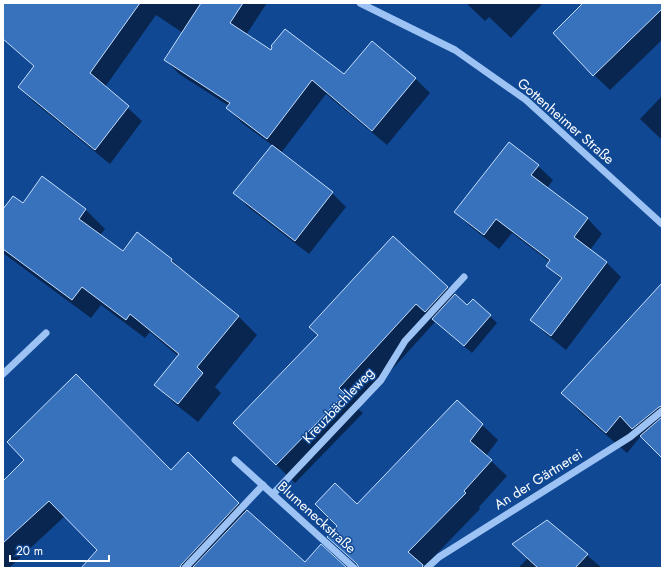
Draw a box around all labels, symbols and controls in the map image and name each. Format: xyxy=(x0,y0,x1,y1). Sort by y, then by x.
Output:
street label: Gottenheimer Straße xyxy=(513,73,619,169)
street label: Kreuzbächleweg xyxy=(298,363,378,447)
street label: An der Gärtnerei xyxy=(490,444,586,514)
street label: Blumeneckstraße xyxy=(273,476,361,558)
scale bar xyxy=(10,537,109,563)
text: 20 m xyxy=(16,542,43,560)

